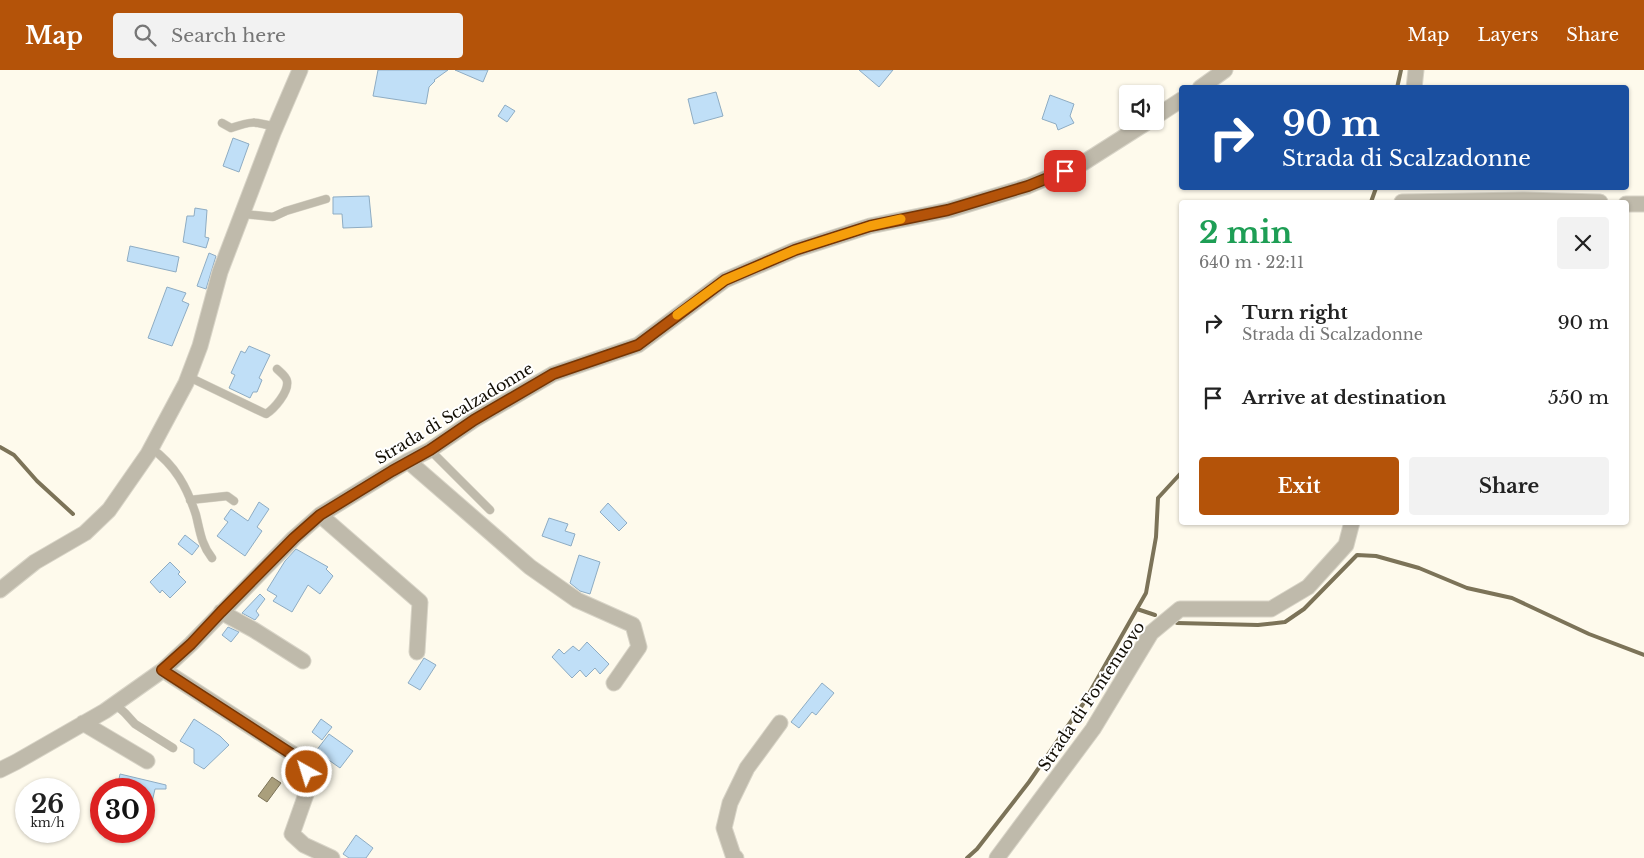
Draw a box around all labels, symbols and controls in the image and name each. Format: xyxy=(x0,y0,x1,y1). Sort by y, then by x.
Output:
search box xyxy=(113,13,463,58)
text: Map xyxy=(25,21,83,50)
icon: search xyxy=(131,21,159,49)
text: Search here xyxy=(171,24,286,47)
text: Map xyxy=(1408,24,1449,46)
text: Layers xyxy=(1477,24,1538,46)
text: Share xyxy=(1566,24,1619,46)
map controls xyxy=(1119,85,1164,130)
button: sound xyxy=(1119,85,1164,130)
text: 90 m xyxy=(1282,102,1380,145)
icon: right xyxy=(1199,105,1264,170)
text: Strada di Scalzadonne xyxy=(1282,145,1531,172)
pin xyxy=(1044,150,1086,192)
icon: arrive xyxy=(1051,157,1079,185)
text: 2 min xyxy=(1199,214,1292,251)
button: close xyxy=(1557,217,1609,269)
text: 640 m · 22:11 xyxy=(1199,252,1304,272)
text: Turn right xyxy=(1242,301,1348,324)
icon: right xyxy=(1199,309,1227,337)
text: 90 m xyxy=(1557,311,1609,334)
text: Strada di Scalzadonne xyxy=(1242,324,1423,344)
street label: Strada di Scalzadonne xyxy=(371,358,537,468)
icon: arrive xyxy=(1199,384,1227,412)
text: Arrive at destination xyxy=(1242,386,1446,409)
text: 550 m xyxy=(1548,386,1609,409)
button: Exit xyxy=(1199,457,1399,515)
button: Share xyxy=(1409,457,1609,515)
street label: Strada di Fontenuovo xyxy=(1033,617,1149,775)
position arrow xyxy=(280,745,332,797)
speed limit sign: 30 xyxy=(90,778,155,843)
text: 26 xyxy=(31,789,64,820)
text: km/h xyxy=(30,815,65,830)

